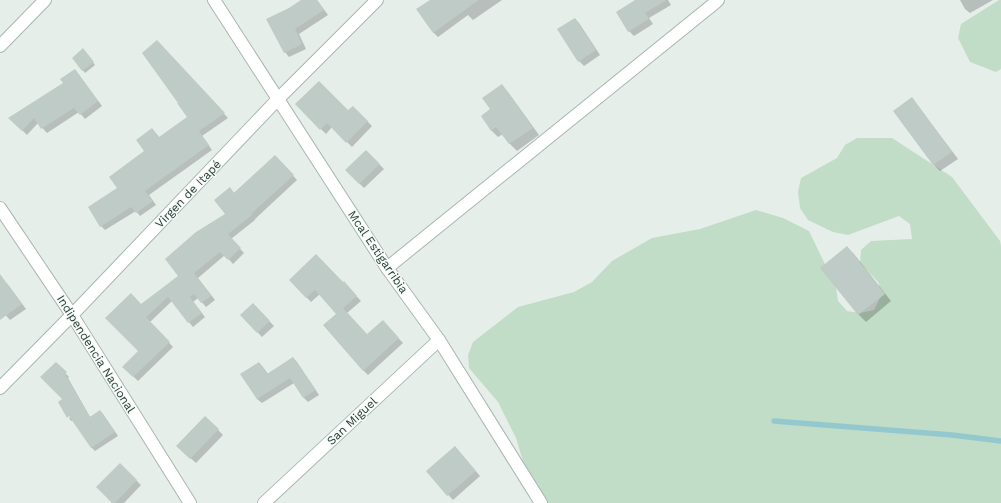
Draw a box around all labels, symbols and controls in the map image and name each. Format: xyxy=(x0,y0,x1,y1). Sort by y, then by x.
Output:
street label: Virgen de Itapé xyxy=(152,157,224,231)
street label: Mcal Estigarribia xyxy=(345,208,411,296)
street label: Indipendencia Nacional xyxy=(54,292,138,416)
street label: San Miguel xyxy=(324,394,380,448)

